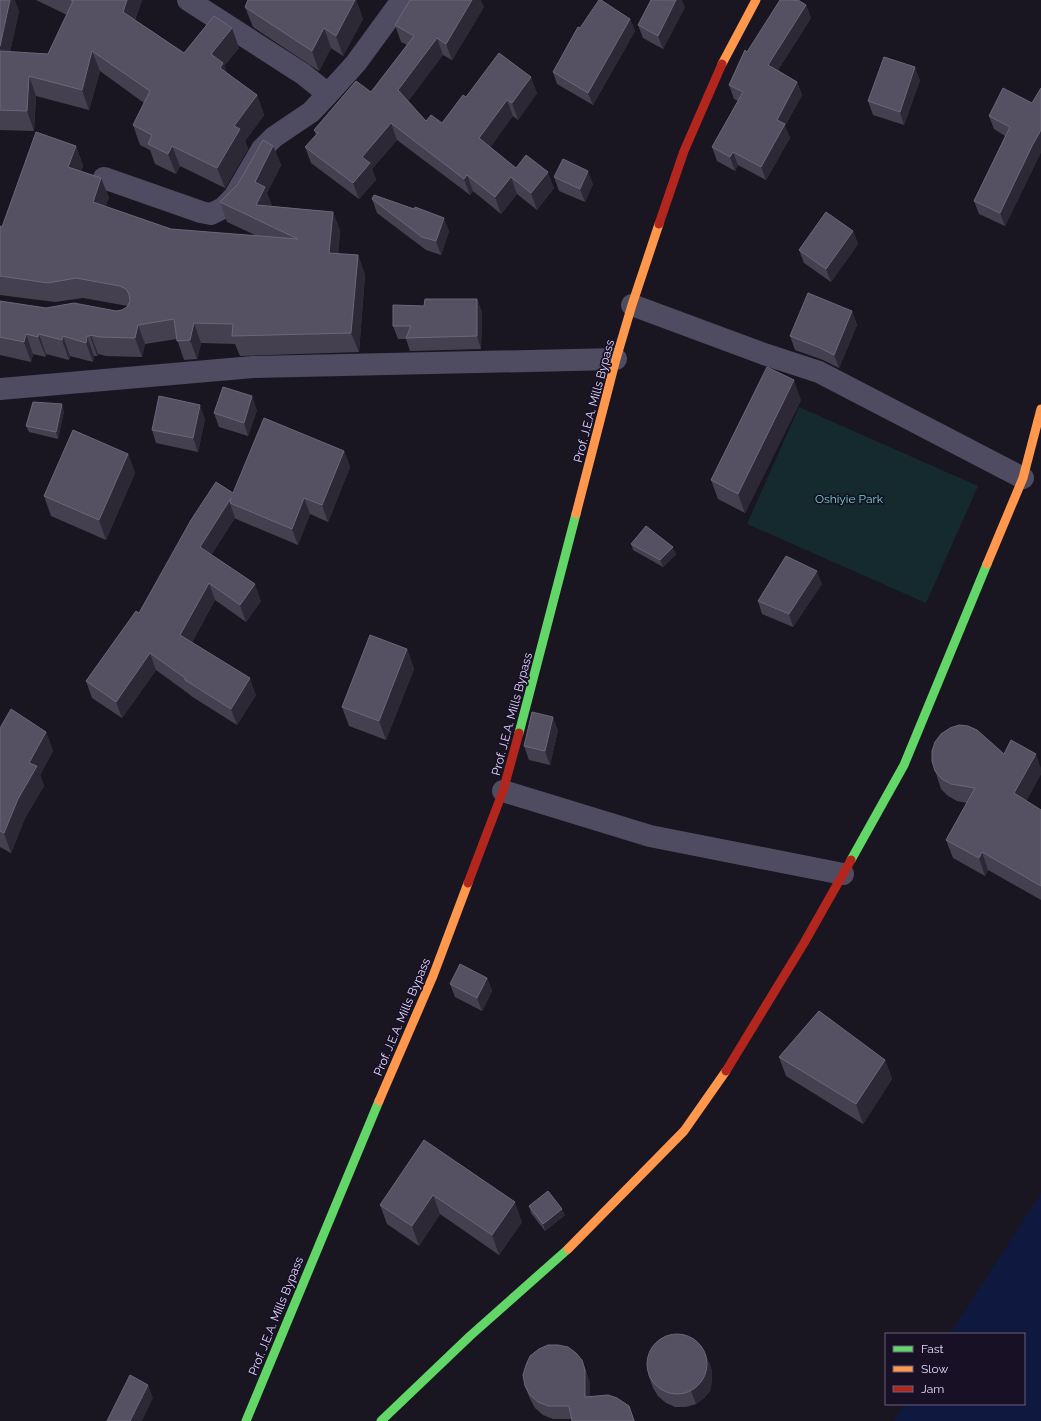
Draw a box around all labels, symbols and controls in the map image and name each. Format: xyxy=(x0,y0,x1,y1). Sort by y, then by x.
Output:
street label: Prof. J.E.A. Mills Bypass xyxy=(571,338,617,464)
park label: Oshiyie Park xyxy=(815,492,884,506)
street label: Prof. J.E.A. Mills Bypass xyxy=(489,651,535,777)
street label: Prof. J.E.A. Mills Bypass xyxy=(371,956,433,1078)
street label: Prof. J.E.A. Mills Bypass xyxy=(246,1255,306,1377)
legend xyxy=(885,1333,1025,1405)
text: Fast xyxy=(921,1342,944,1356)
text: Slow xyxy=(921,1362,948,1376)
text: Jam xyxy=(921,1382,944,1396)

